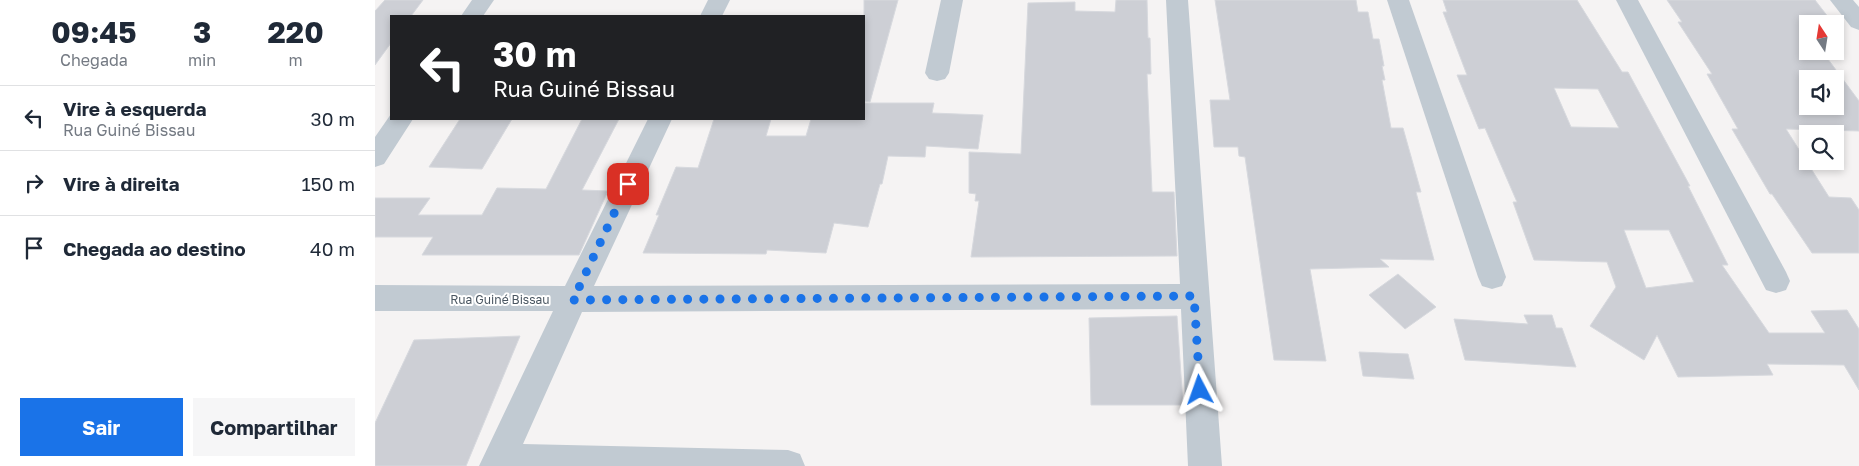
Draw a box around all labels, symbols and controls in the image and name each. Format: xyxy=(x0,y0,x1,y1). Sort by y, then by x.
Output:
text: 09:45 xyxy=(51,14,137,50)
text: 3 xyxy=(193,14,211,50)
text: 220 xyxy=(268,14,324,50)
north arrow xyxy=(1799,15,1844,60)
map controls xyxy=(1799,15,1844,170)
text: 30 m xyxy=(493,33,576,75)
icon: left xyxy=(410,35,475,100)
text: Chegada xyxy=(60,50,128,70)
text: min xyxy=(188,50,216,70)
text: m xyxy=(289,50,303,70)
button: sound xyxy=(1799,70,1844,115)
text: Rua Guiné Bissau xyxy=(493,75,675,102)
text: Vire à esquerda xyxy=(63,97,206,120)
icon: left xyxy=(20,104,48,132)
text: 30 m xyxy=(311,107,355,130)
text: Rua Guiné Bissau xyxy=(63,120,195,140)
button: search xyxy=(1799,125,1844,170)
pin xyxy=(607,163,649,205)
icon: right xyxy=(20,169,48,197)
icon: arrive xyxy=(614,170,642,198)
text: Vire à direita xyxy=(63,172,180,195)
text: 150 m xyxy=(301,172,355,195)
icon: arrive xyxy=(20,234,48,262)
text: Chegada ao destino xyxy=(63,237,246,260)
text: 40 m xyxy=(310,237,355,260)
street label: Rua Guiné Bissau xyxy=(450,292,550,307)
position arrow xyxy=(1173,363,1225,415)
button: Sair xyxy=(20,398,183,456)
button: Compartilhar xyxy=(193,398,355,456)

